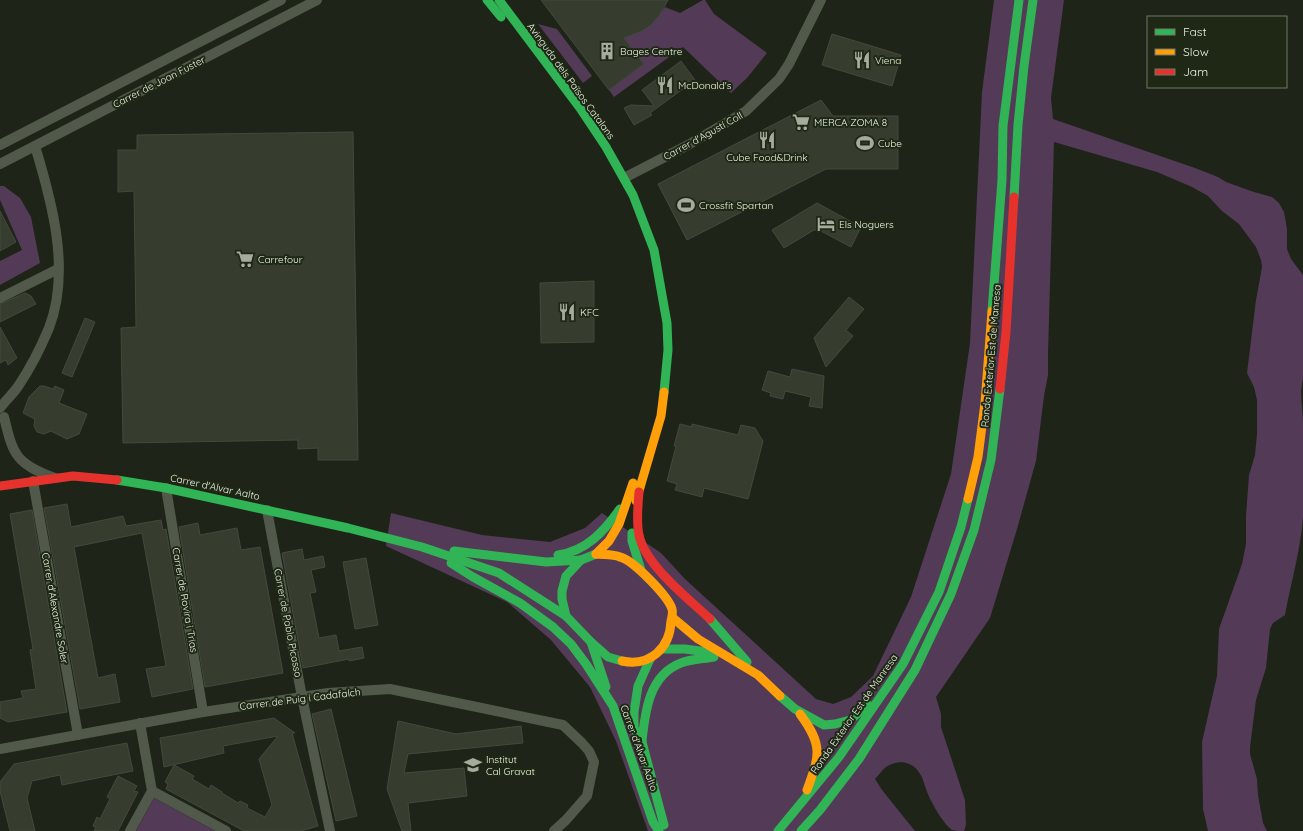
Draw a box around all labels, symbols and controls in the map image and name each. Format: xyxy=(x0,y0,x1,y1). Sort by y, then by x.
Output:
legend xyxy=(1147,16,1287,88)
street label: Avinguda dels Països Catalans xyxy=(524,20,618,142)
text: Fast xyxy=(1183,24,1207,39)
building icon: Bages Centre xyxy=(597,41,617,61)
text: Slow xyxy=(1183,44,1209,59)
place label: Bages Centre xyxy=(620,45,683,58)
restaurant icon: Viena xyxy=(852,50,872,70)
street label: Carrer de Joan Fuster xyxy=(111,53,207,111)
place label: Viena xyxy=(875,54,901,67)
text: Jam xyxy=(1183,64,1208,79)
restaurant icon: McDonald's xyxy=(655,75,675,95)
place label: McDonald's xyxy=(678,79,732,92)
street label: Carrer d'Agustí Coll xyxy=(661,109,745,163)
supermarket icon: MERCA ZOMA 8 xyxy=(791,112,811,132)
place label: MERCA ZOMA 8 xyxy=(814,116,887,129)
restaurant icon: Cube Food&Drink xyxy=(757,130,777,150)
sports icon: Cube xyxy=(855,133,875,153)
place label: Cube xyxy=(878,137,902,150)
place label: Cube Food&Drink xyxy=(726,151,808,164)
sports icon: Crossfit Spartan xyxy=(676,195,696,215)
place label: Crossfit Spartan xyxy=(699,199,773,212)
hotel icon: Els Noguers xyxy=(816,214,836,234)
place label: Els Noguers xyxy=(839,218,894,231)
supermarket icon: Carrefour xyxy=(235,249,255,269)
place label: Carrefour xyxy=(258,253,303,266)
street label: Ronda Exterior Est de Manresa xyxy=(978,284,1004,428)
restaurant icon: KFC xyxy=(557,302,577,322)
place label: KFC xyxy=(580,306,599,319)
street label: Carrer d'Alvar Aalto xyxy=(169,471,261,503)
street label: Carrer de Rovira i Trias xyxy=(169,546,201,654)
street label: Carrer d'Alexandre Soler xyxy=(39,551,71,665)
street label: Carrer de Pablo Picasso xyxy=(271,568,305,678)
street label: Ronda Exterior Est de Manresa xyxy=(808,652,900,776)
street label: Carrer de Puig i Cadafalch xyxy=(239,685,361,713)
street label: Carrer d'Alvar Aalto xyxy=(617,703,661,793)
place label: Institut Cal Gravat xyxy=(486,753,536,778)
school or university icon: Institut Cal Gravat xyxy=(463,755,483,775)

